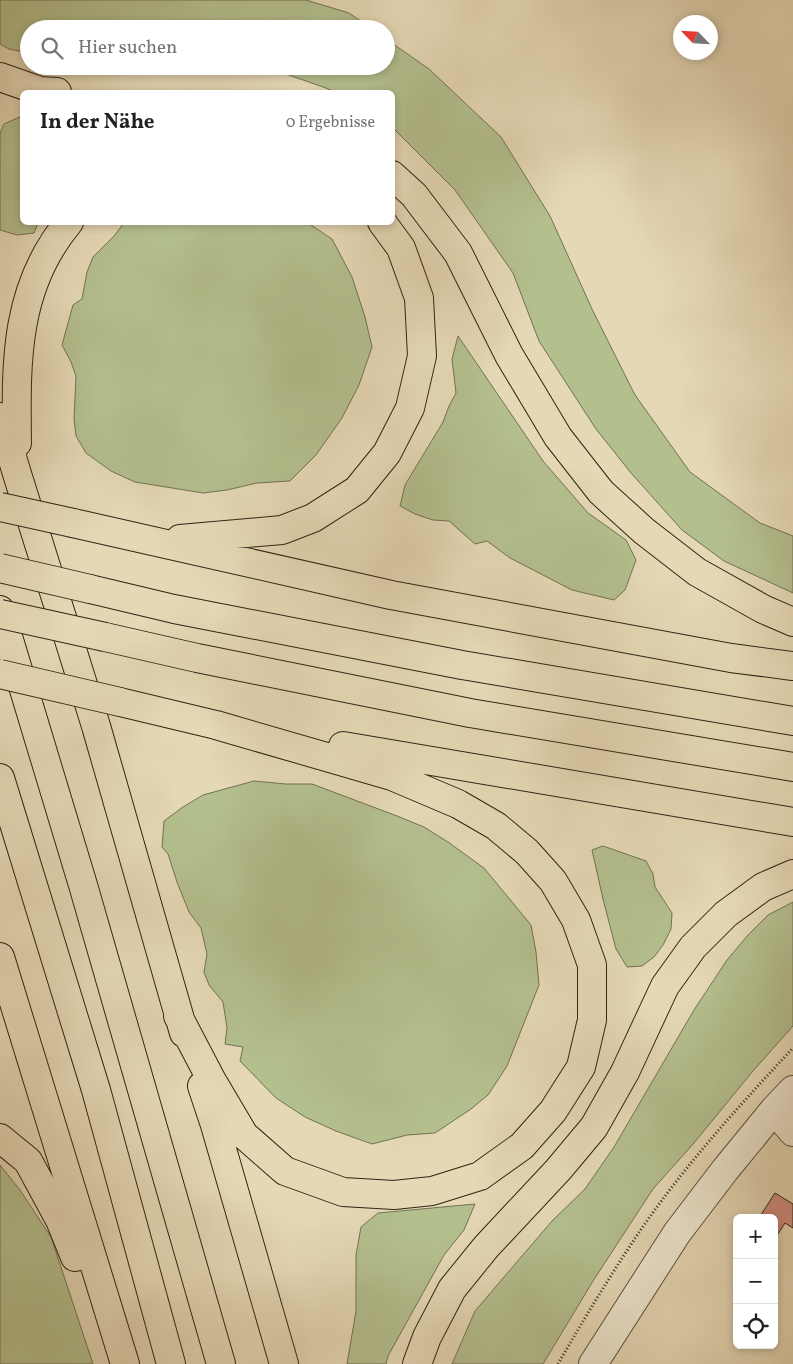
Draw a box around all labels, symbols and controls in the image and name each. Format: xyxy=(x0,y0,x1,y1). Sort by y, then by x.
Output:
north arrow xyxy=(673,15,718,60)
search box xyxy=(20,20,395,75)
icon: search xyxy=(38,34,66,62)
text: Hier suchen xyxy=(78,35,177,61)
text: In der Nähe xyxy=(40,108,155,137)
text: 0 Ergebnisse xyxy=(286,112,375,134)
map controls xyxy=(733,1214,778,1349)
button: + xyxy=(733,1214,778,1259)
button: − xyxy=(733,1259,778,1304)
button: locate xyxy=(733,1304,778,1349)

